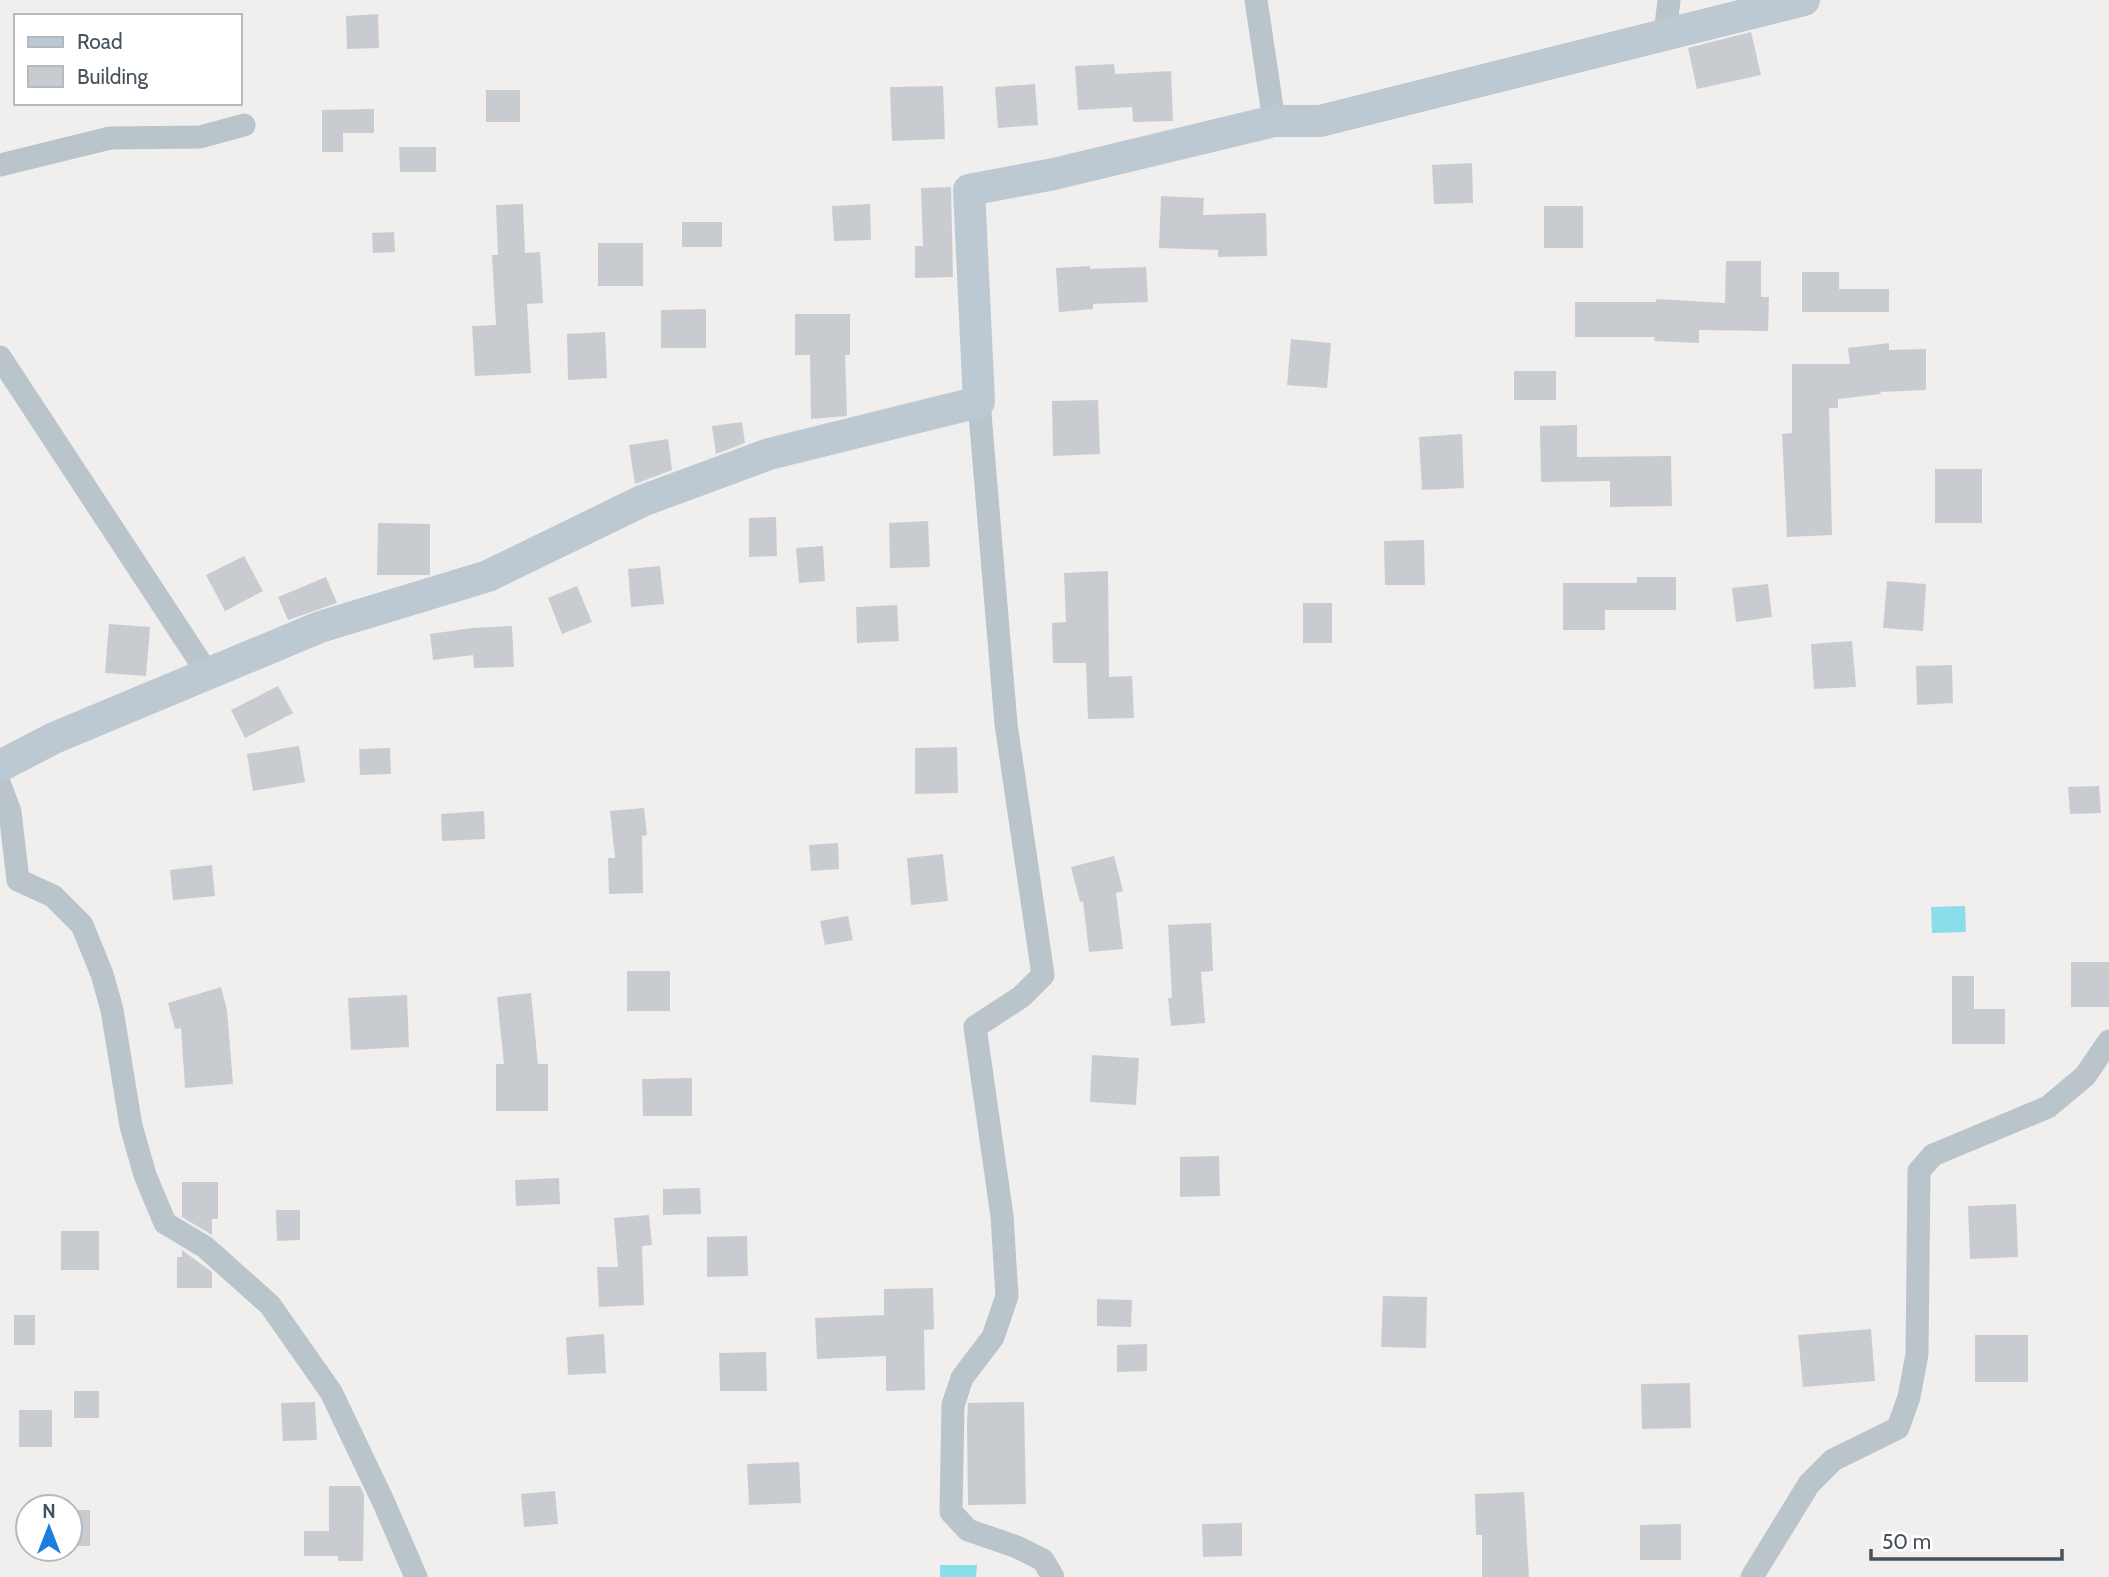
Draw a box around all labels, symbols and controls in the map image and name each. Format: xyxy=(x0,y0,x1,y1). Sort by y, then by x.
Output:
legend xyxy=(14,14,242,105)
text: Road xyxy=(77,29,123,54)
text: Building xyxy=(77,64,149,89)
north arrow xyxy=(14,1493,84,1563)
text: N xyxy=(42,1500,56,1523)
scale bar xyxy=(1871,1518,2062,1562)
text: 50 m xyxy=(1882,1529,1931,1554)

